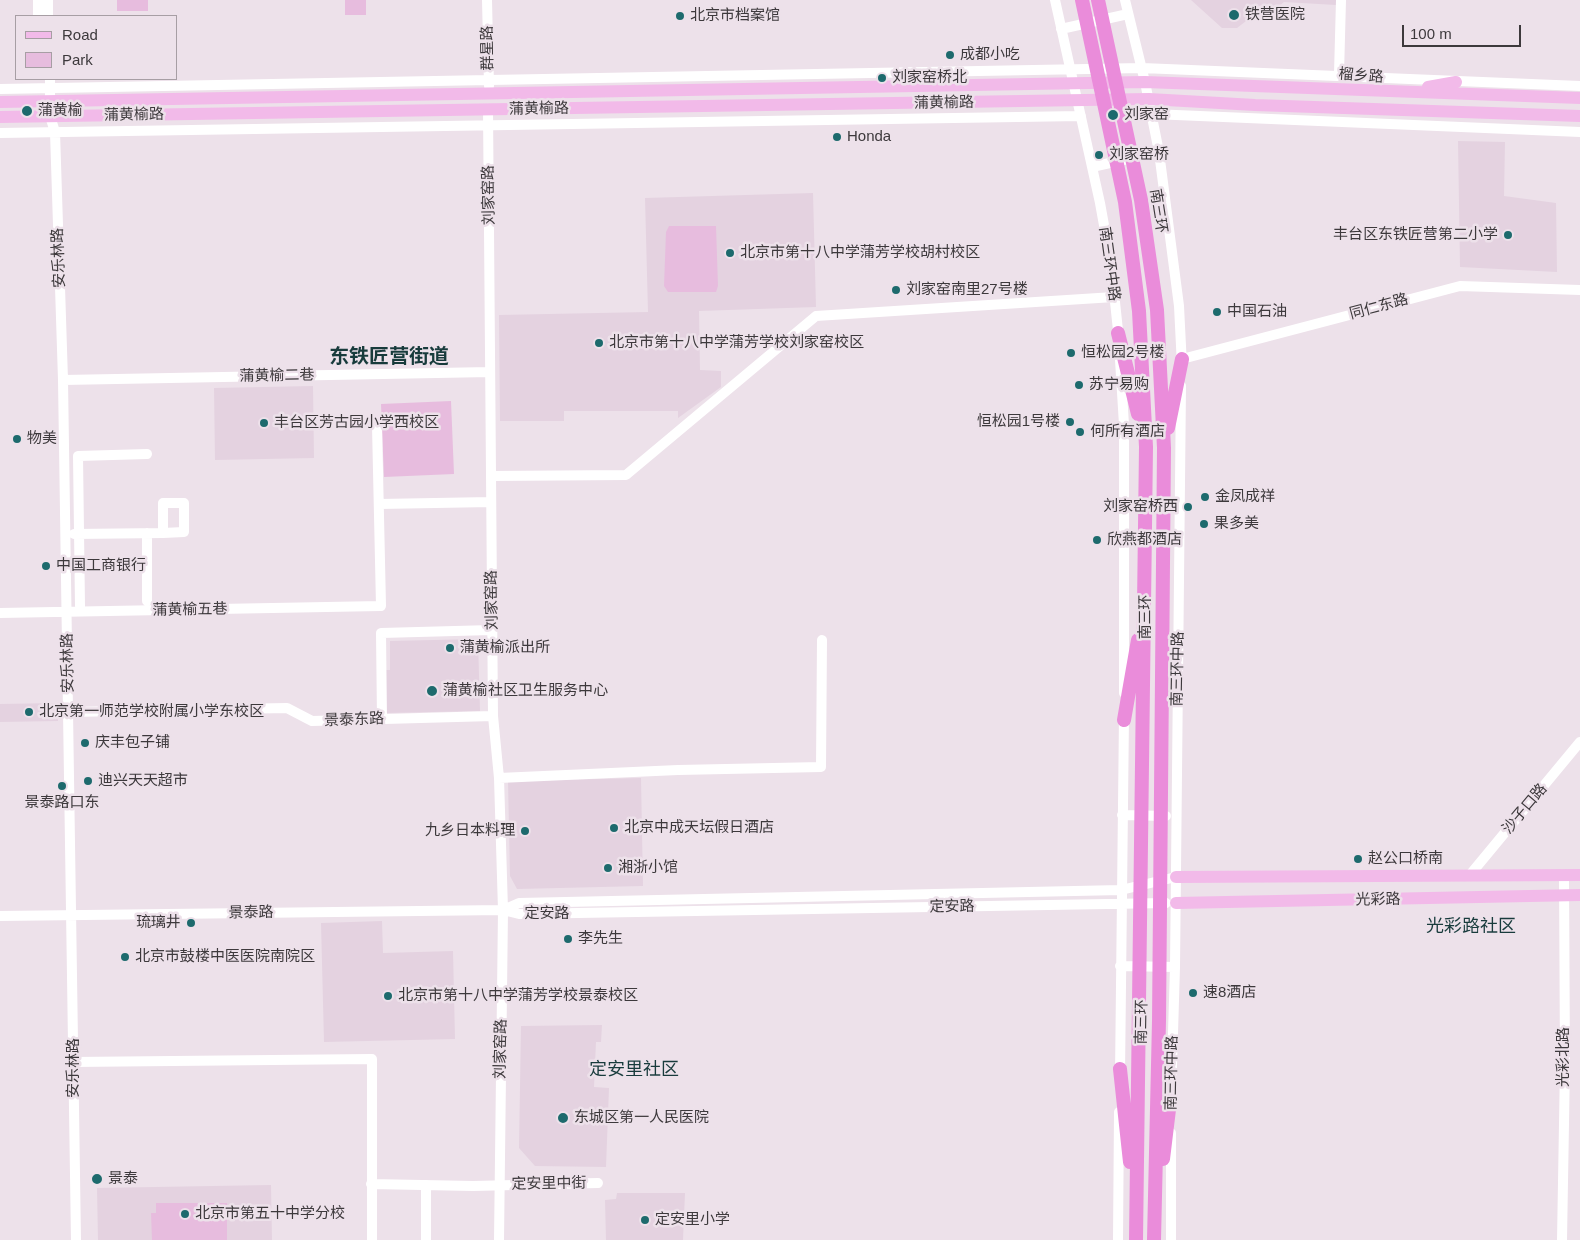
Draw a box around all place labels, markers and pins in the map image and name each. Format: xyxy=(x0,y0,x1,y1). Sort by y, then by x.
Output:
place label: 铁营医院 xyxy=(1245,6,1305,24)
place label: 北京市档案馆 xyxy=(690,7,780,25)
marker: 铁营医院 xyxy=(1227,8,1241,22)
marker: 北京市档案馆 xyxy=(674,10,686,22)
place label: 成都小吃 xyxy=(960,46,1020,64)
marker: 成都小吃 xyxy=(944,49,956,61)
place label: 刘家窑桥北 xyxy=(892,69,967,87)
marker: 刘家窑桥北 xyxy=(876,72,888,84)
place label: 蒲黄榆 xyxy=(38,102,83,120)
marker: 蒲黄榆 xyxy=(20,104,34,118)
place label: 刘家窑 xyxy=(1124,106,1169,124)
marker: 刘家窑 xyxy=(1106,108,1120,122)
place label: Honda xyxy=(847,128,891,146)
marker: Honda xyxy=(831,131,843,143)
place label: 刘家窑桥 xyxy=(1109,146,1169,164)
marker: 刘家窑桥 xyxy=(1093,149,1105,161)
place label: 丰台区东铁匠营第二小学 xyxy=(1333,226,1498,244)
marker: 丰台区东铁匠营第二小学 xyxy=(1502,229,1514,241)
place label: 北京市第十八中学蒲芳学校胡村校区 xyxy=(740,244,980,262)
marker: 北京市第十八中学蒲芳学校胡村校区 xyxy=(724,247,736,259)
place label: 刘家窑南里27号楼 xyxy=(906,281,1028,299)
marker: 刘家窑南里27号楼 xyxy=(890,284,902,296)
place label: 中国石油 xyxy=(1227,303,1287,321)
marker: 中国石油 xyxy=(1211,306,1223,318)
place label: 北京市第十八中学蒲芳学校刘家窑校区 xyxy=(609,334,864,352)
marker: 北京市第十八中学蒲芳学校刘家窑校区 xyxy=(593,337,605,349)
place label: 恒松园2号楼 xyxy=(1081,344,1164,362)
marker: 恒松园2号楼 xyxy=(1065,347,1077,359)
place label: 苏宁易购 xyxy=(1089,376,1149,394)
marker: 苏宁易购 xyxy=(1073,379,1085,391)
place label: 恒松园1号楼 xyxy=(977,413,1060,431)
place label: 丰台区芳古园小学西校区 xyxy=(274,414,439,432)
marker: 恒松园1号楼 xyxy=(1064,416,1076,428)
marker: 丰台区芳古园小学西校区 xyxy=(258,417,270,429)
place label: 何所有酒店 xyxy=(1090,423,1165,441)
marker: 何所有酒店 xyxy=(1074,426,1086,438)
place label: 物美 xyxy=(27,430,57,448)
marker: 物美 xyxy=(11,433,23,445)
place label: 金凤成祥 xyxy=(1215,488,1275,506)
marker: 金凤成祥 xyxy=(1199,491,1211,503)
place label: 刘家窑桥西 xyxy=(1103,498,1178,516)
marker: 刘家窑桥西 xyxy=(1182,501,1194,513)
place label: 果多美 xyxy=(1214,515,1259,533)
marker: 果多美 xyxy=(1198,518,1210,530)
place label: 欣燕都酒店 xyxy=(1107,531,1182,549)
marker: 欣燕都酒店 xyxy=(1091,534,1103,546)
place label: 中国工商银行 xyxy=(56,557,146,575)
marker: 中国工商银行 xyxy=(40,560,52,572)
place label: 蒲黄榆派出所 xyxy=(460,639,550,657)
marker: 蒲黄榆派出所 xyxy=(444,642,456,654)
place label: 蒲黄榆社区卫生服务中心 xyxy=(443,682,608,700)
marker: 蒲黄榆社区卫生服务中心 xyxy=(425,684,439,698)
place label: 北京第一师范学校附属小学东校区 xyxy=(39,703,264,721)
marker: 北京第一师范学校附属小学东校区 xyxy=(23,706,35,718)
place label: 庆丰包子铺 xyxy=(95,734,170,752)
marker: 庆丰包子铺 xyxy=(79,737,91,749)
place label: 迪兴天天超市 xyxy=(98,772,188,790)
marker: 迪兴天天超市 xyxy=(82,775,94,787)
marker: 景泰路口东 xyxy=(56,780,68,792)
place label: 景泰路口东 xyxy=(25,794,99,812)
place label: 北京中成天坛假日酒店 xyxy=(624,819,774,837)
place label: 九乡日本料理 xyxy=(425,822,515,840)
marker: 北京中成天坛假日酒店 xyxy=(608,822,620,834)
marker: 九乡日本料理 xyxy=(519,825,531,837)
place label: 赵公口桥南 xyxy=(1368,850,1443,868)
marker: 赵公口桥南 xyxy=(1352,853,1364,865)
place label: 湘浙小馆 xyxy=(618,859,678,877)
marker: 湘浙小馆 xyxy=(602,862,614,874)
place label: 琉璃井 xyxy=(136,914,181,932)
marker: 琉璃井 xyxy=(185,917,197,929)
place label: 李先生 xyxy=(578,930,623,948)
marker: 李先生 xyxy=(562,933,574,945)
place label: 北京市鼓楼中医医院南院区 xyxy=(135,948,315,966)
marker: 北京市鼓楼中医医院南院区 xyxy=(119,951,131,963)
place label: 速8酒店 xyxy=(1203,984,1256,1002)
place label: 北京市第十八中学蒲芳学校景泰校区 xyxy=(398,987,638,1005)
marker: 速8酒店 xyxy=(1187,987,1199,999)
marker: 北京市第十八中学蒲芳学校景泰校区 xyxy=(382,990,394,1002)
place label: 东城区第一人民医院 xyxy=(574,1109,709,1127)
marker: 东城区第一人民医院 xyxy=(556,1111,570,1125)
place label: 景泰 xyxy=(108,1170,138,1188)
marker: 景泰 xyxy=(90,1172,104,1186)
place label: 北京市第五十中学分校 xyxy=(195,1205,345,1223)
marker: 北京市第五十中学分校 xyxy=(179,1208,191,1220)
place label: 定安里小学 xyxy=(655,1211,730,1229)
marker: 定安里小学 xyxy=(639,1214,651,1226)

